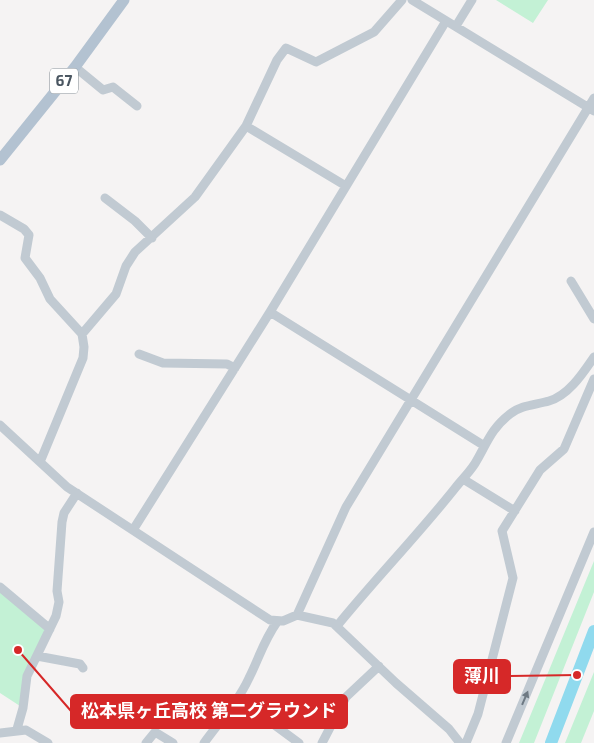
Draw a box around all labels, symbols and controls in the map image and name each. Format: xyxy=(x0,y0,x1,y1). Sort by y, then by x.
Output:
road number: 67 xyxy=(50,68,78,94)
callout: 薄川 xyxy=(454,660,510,693)
text: 薄川 xyxy=(464,664,500,686)
one-way arrow xyxy=(521,691,529,705)
callout: 松本県ヶ丘高校 第二グラウンド xyxy=(71,695,347,728)
text: 松本県ヶ丘高校 第二グラウンド xyxy=(81,699,337,721)

